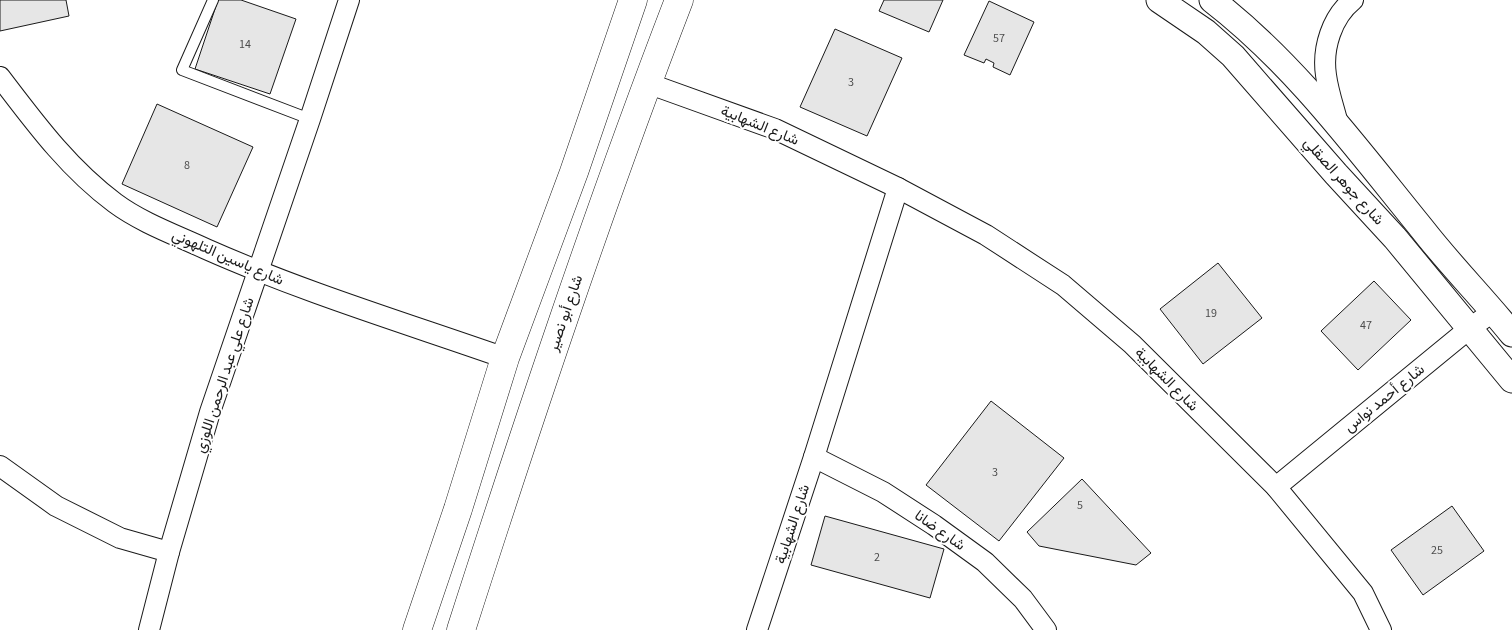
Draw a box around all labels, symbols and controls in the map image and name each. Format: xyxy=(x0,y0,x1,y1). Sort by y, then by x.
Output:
house number: 57 xyxy=(993,30,1005,47)
house number: 14 xyxy=(239,36,251,53)
house number: 3 xyxy=(848,74,854,91)
street label: شارع الشهابية xyxy=(718,100,802,151)
street label: شارع جوهر الصقلي xyxy=(1297,133,1389,231)
house number: 8 xyxy=(184,157,190,174)
street label: شارع ياسين التلهوني xyxy=(168,224,287,292)
street label: شارع أبو نصير xyxy=(542,272,588,355)
street label: شارع علي عبد الرحمن اللوزي xyxy=(189,295,261,456)
house number: 19 xyxy=(1205,305,1217,322)
house number: 47 xyxy=(1360,317,1372,334)
street label: شارع الشهابية xyxy=(1130,343,1203,416)
street label: شارع أحمد نواس xyxy=(1339,359,1429,438)
house number: 3 xyxy=(992,464,998,481)
street label: شارع الشهابية xyxy=(770,481,815,567)
house number: 5 xyxy=(1077,497,1083,514)
street label: شارع ضانا xyxy=(910,505,970,556)
house number: 25 xyxy=(1431,542,1443,559)
house number: 2 xyxy=(874,549,880,566)

